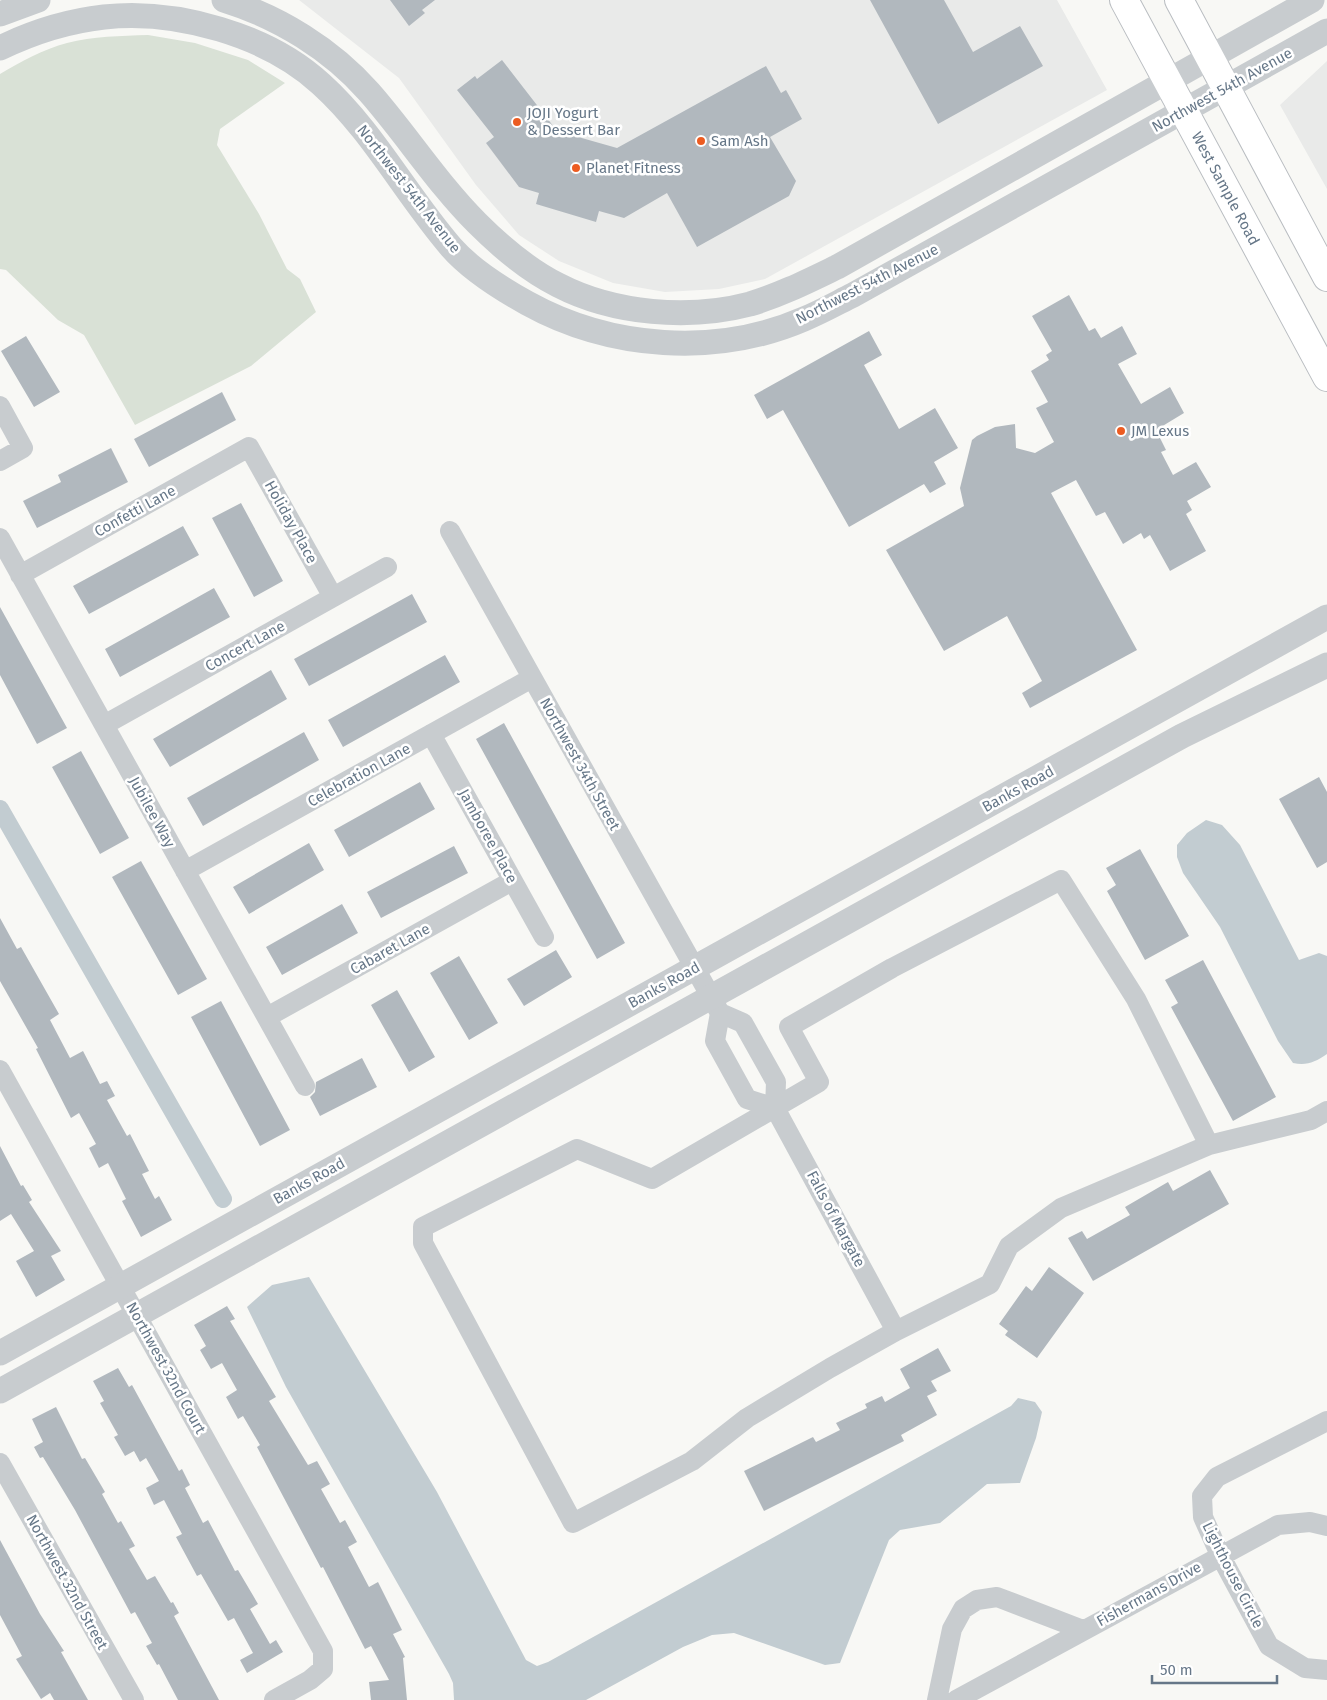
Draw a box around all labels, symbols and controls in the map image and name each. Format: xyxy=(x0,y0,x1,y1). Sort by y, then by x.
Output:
street label: Northwest 54th Avenue xyxy=(1149,44,1295,136)
place label: JOJI Yogurt & Dessert Bar xyxy=(527,104,620,139)
marker: JOJI Yogurt & Dessert Bar xyxy=(511,116,523,128)
street label: Northwest 54th Avenue xyxy=(353,121,465,257)
street label: West Sample Road xyxy=(1188,129,1263,248)
place label: Sam Ash xyxy=(711,132,769,150)
marker: Sam Ash xyxy=(695,135,707,147)
place label: Planet Fitness xyxy=(586,159,681,177)
marker: Planet Fitness xyxy=(570,162,582,174)
street label: Northwest 54th Avenue xyxy=(793,240,941,328)
place label: JM Lexus xyxy=(1131,422,1189,440)
marker: JM Lexus xyxy=(1115,425,1127,437)
street label: Holiday Place xyxy=(261,477,321,567)
street label: Confetti Lane xyxy=(91,481,179,541)
street label: Concert Lane xyxy=(202,617,288,675)
street label: Northwest 34th Street xyxy=(536,695,624,834)
street label: Celebration Lane xyxy=(304,739,414,811)
street label: Banks Road xyxy=(979,762,1057,816)
street label: Jubilee Way xyxy=(125,773,179,851)
street label: Jamboree Place xyxy=(455,786,521,886)
street label: Cabaret Lane xyxy=(347,920,433,978)
street label: Banks Road xyxy=(625,958,703,1012)
street label: Banks Road xyxy=(270,1154,348,1208)
street label: Falls of Margate xyxy=(803,1168,869,1270)
street label: Northwest 32nd Court xyxy=(122,1299,210,1437)
street label: Northwest 32nd Street xyxy=(22,1511,112,1653)
street label: Lighthouse Circle xyxy=(1198,1519,1268,1631)
street label: Fishermans Drive xyxy=(1094,1558,1204,1630)
scale bar xyxy=(1152,1652,1277,1684)
text: 50 m xyxy=(1160,1661,1193,1679)

